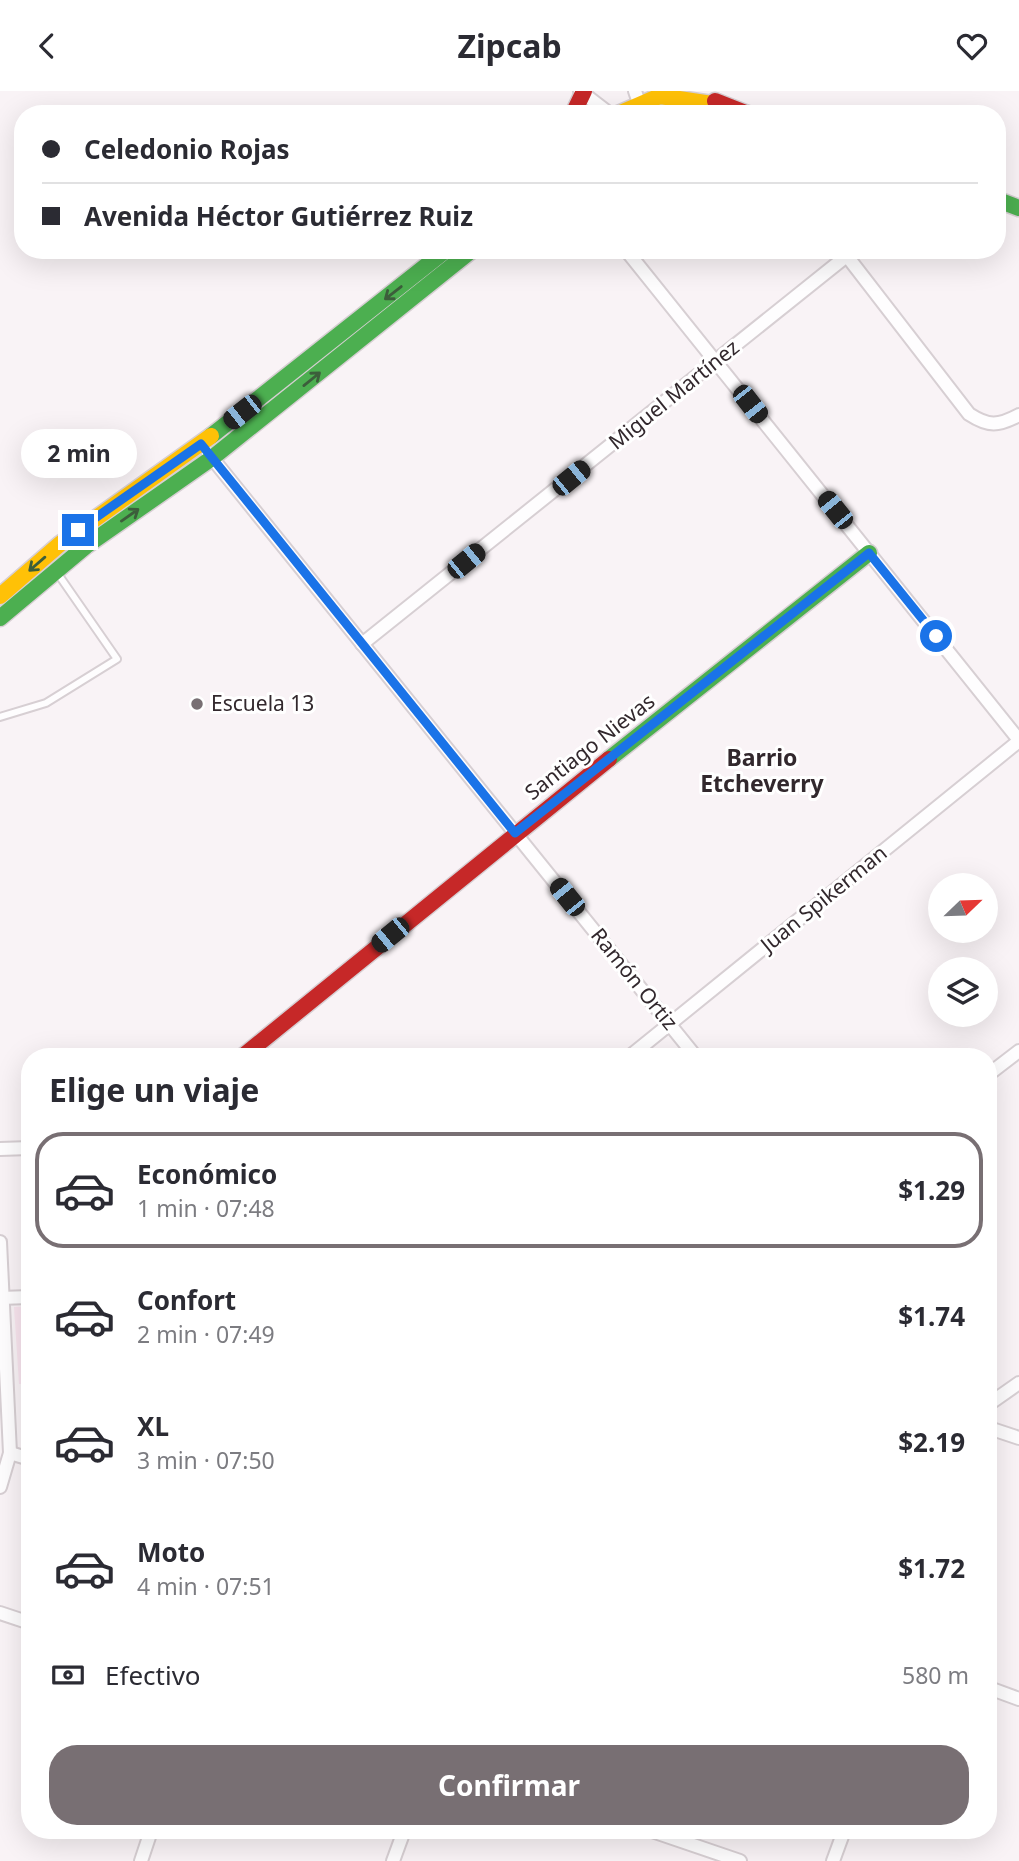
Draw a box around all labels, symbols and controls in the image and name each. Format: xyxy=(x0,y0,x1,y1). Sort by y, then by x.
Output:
text: Zipcab xyxy=(457,24,562,67)
icon: back xyxy=(28,27,66,65)
icon: heart xyxy=(953,27,991,65)
text: Celedonio Rojas xyxy=(84,131,290,167)
text: Avenida Héctor Gutiérrez Ruiz xyxy=(84,198,473,234)
one-way arrow xyxy=(384,285,402,300)
street label: Miguel Martínez xyxy=(602,333,744,455)
one-way arrow xyxy=(303,371,321,386)
car xyxy=(729,381,772,427)
car xyxy=(219,391,266,433)
callout: 2 min xyxy=(20,429,136,477)
text: 2 min xyxy=(47,437,111,469)
car xyxy=(549,457,594,499)
car xyxy=(814,487,857,533)
one-way arrow xyxy=(120,508,139,522)
route end xyxy=(62,514,94,546)
car xyxy=(444,540,489,582)
one-way arrow xyxy=(28,556,46,572)
route start xyxy=(920,620,952,652)
street label: Santiago Nievas xyxy=(519,687,660,806)
place label: Escuela 13 xyxy=(211,689,314,717)
marker: Escuela 13 xyxy=(189,696,205,712)
district label: Barrio Etcheverry xyxy=(700,741,825,799)
street label: Juan Spikerman xyxy=(753,839,892,959)
north arrow xyxy=(928,873,998,943)
map controls xyxy=(928,873,998,1027)
car xyxy=(546,874,589,920)
car xyxy=(368,914,413,956)
street label: Ramón Ortiz xyxy=(585,922,685,1035)
button: layers xyxy=(928,957,998,1027)
text: Elige un viaje xyxy=(49,1068,259,1111)
text: Económico xyxy=(137,1156,277,1192)
icon: car xyxy=(53,1159,116,1222)
text: $1.29 xyxy=(898,1172,965,1208)
text: 1 min · 07:48 xyxy=(137,1192,275,1224)
text: Confort xyxy=(137,1282,236,1318)
icon: car xyxy=(53,1285,116,1348)
text: $1.74 xyxy=(898,1298,965,1334)
text: 2 min · 07:49 xyxy=(137,1318,275,1350)
text: XL xyxy=(137,1408,169,1444)
icon: car xyxy=(53,1411,116,1474)
text: $2.19 xyxy=(898,1424,965,1460)
text: 3 min · 07:50 xyxy=(137,1444,275,1476)
text: Moto xyxy=(137,1534,205,1570)
icon: car xyxy=(53,1537,116,1600)
text: $1.72 xyxy=(898,1550,965,1586)
text: 4 min · 07:51 xyxy=(137,1570,275,1602)
icon: cash xyxy=(49,1656,87,1694)
text: Efectivo xyxy=(105,1657,201,1693)
text: 580 m xyxy=(902,1659,969,1691)
button: Confirmar xyxy=(49,1745,969,1825)

